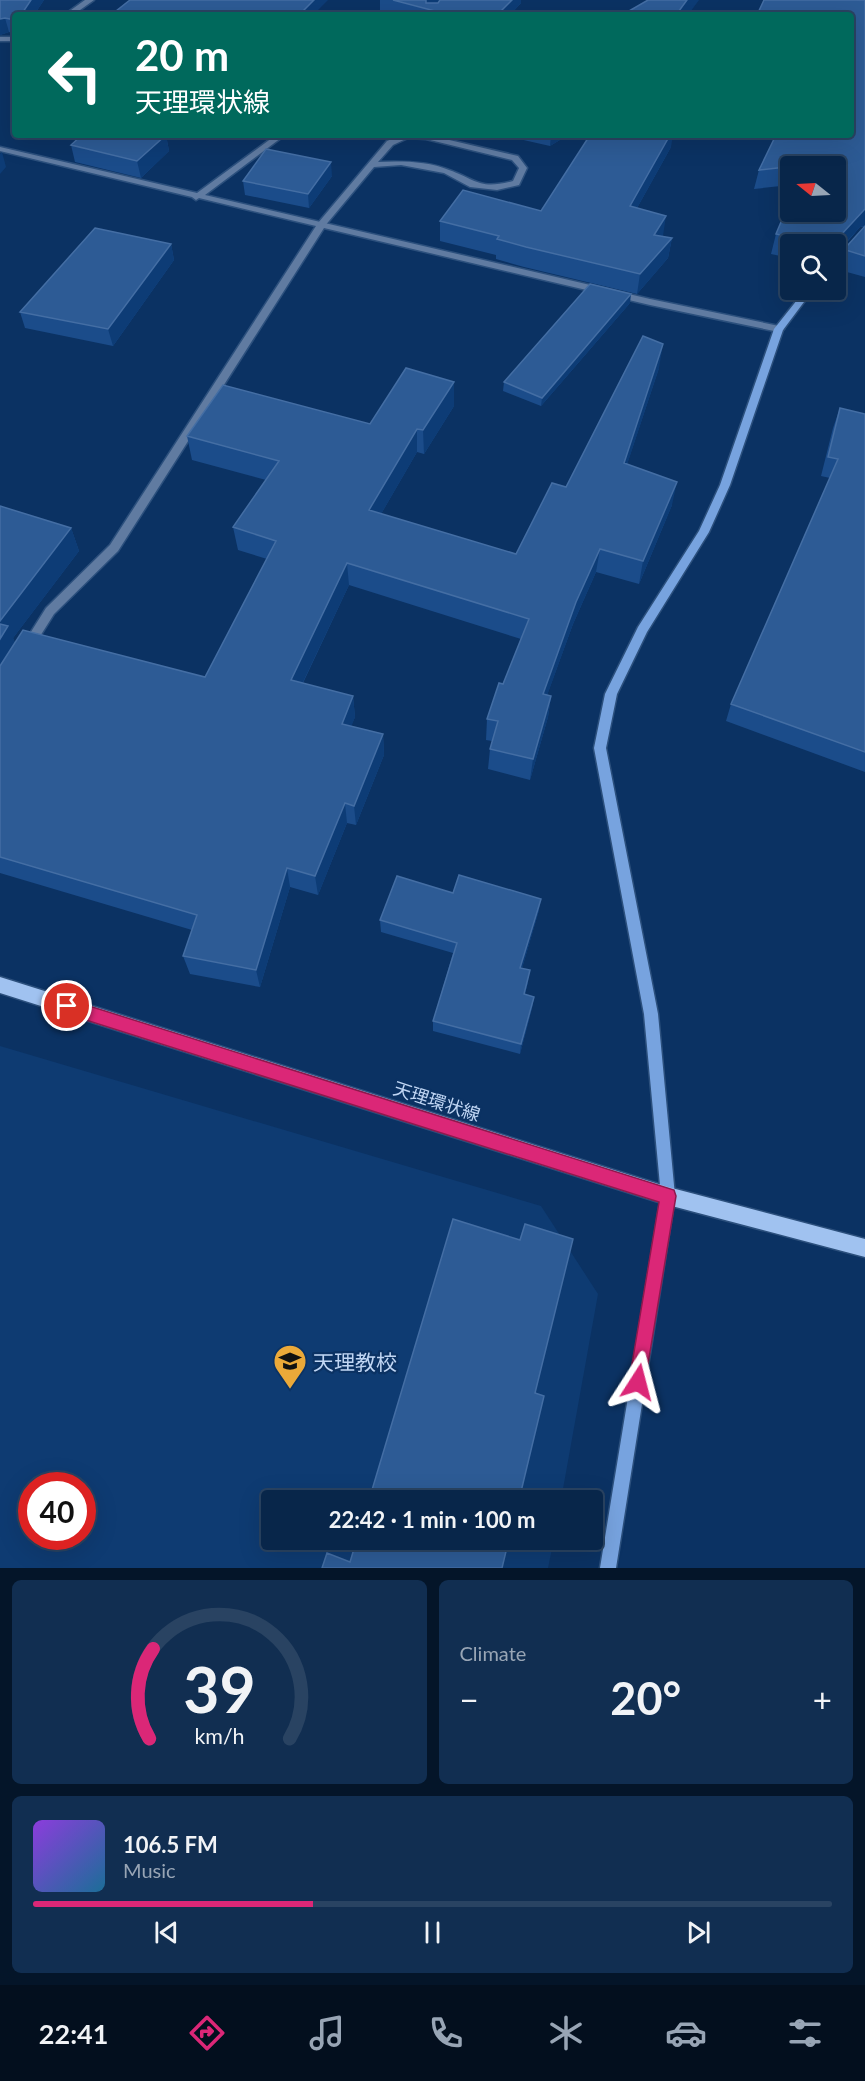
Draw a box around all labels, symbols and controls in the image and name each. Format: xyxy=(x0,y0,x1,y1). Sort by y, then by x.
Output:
text: 20 m xyxy=(135,30,229,80)
icon: left xyxy=(36,36,114,114)
text: 天理環状線 xyxy=(135,85,270,118)
north arrow xyxy=(780,156,846,222)
map controls xyxy=(780,156,846,300)
button: search xyxy=(780,234,846,300)
pin xyxy=(41,980,92,1031)
icon: arrive xyxy=(50,989,83,1022)
street label: 天理環状線 xyxy=(391,1077,483,1125)
school or university icon: 天理教校 xyxy=(272,1343,308,1390)
place label: 天理教校 xyxy=(313,1349,397,1374)
position arrow xyxy=(606,1350,670,1414)
speed limit sign: 40 xyxy=(18,1472,96,1550)
text: 22:42 · 1 min · 100 m xyxy=(329,1506,535,1533)
text: Climate xyxy=(460,1641,526,1665)
text: 39 xyxy=(183,1651,255,1726)
text: 20° xyxy=(610,1671,681,1725)
text: − xyxy=(460,1679,479,1719)
text: + xyxy=(813,1679,832,1719)
text: km/h xyxy=(194,1723,244,1749)
text: 106.5 FM xyxy=(123,1831,218,1858)
text: Music xyxy=(123,1858,176,1882)
icon: previous xyxy=(150,1916,183,1949)
icon: pause xyxy=(416,1916,449,1949)
icon: next xyxy=(682,1916,715,1949)
icon: directions xyxy=(186,2012,228,2054)
icon: music xyxy=(306,2012,348,2054)
icon: phone xyxy=(425,2012,467,2054)
icon: climate xyxy=(545,2012,587,2054)
icon: car xyxy=(665,2012,707,2054)
icon: filters xyxy=(784,2012,826,2054)
text: 22:41 xyxy=(39,2017,108,2050)

